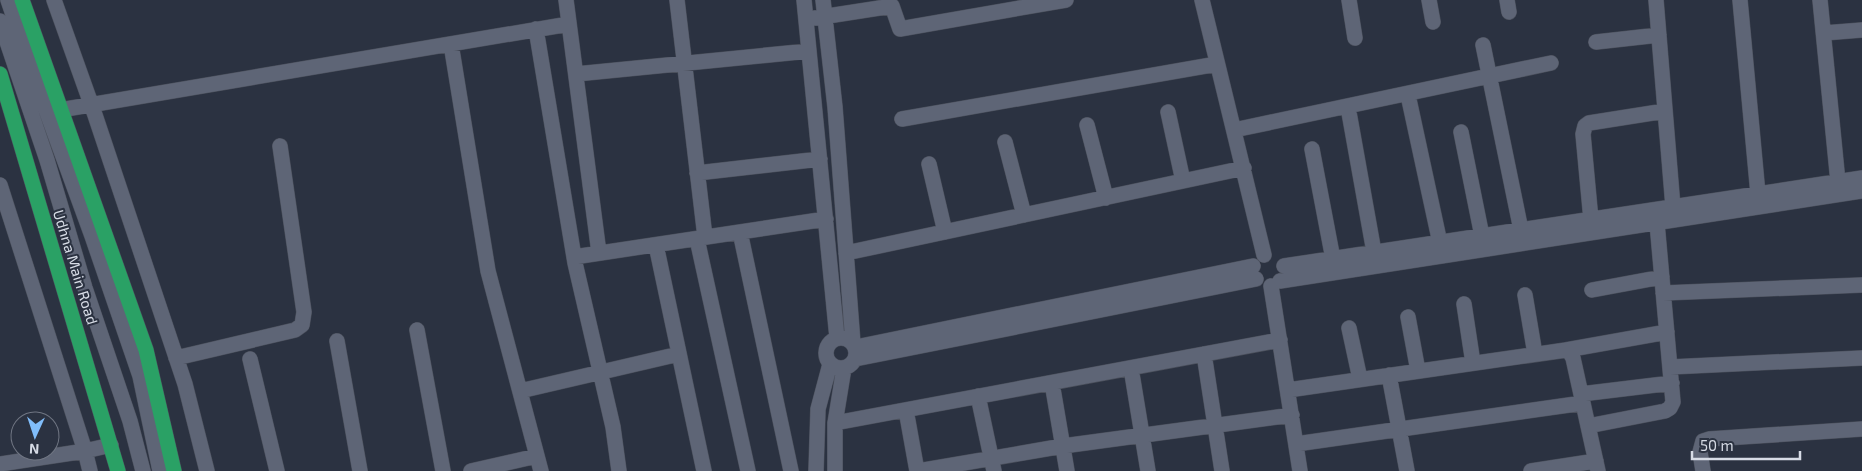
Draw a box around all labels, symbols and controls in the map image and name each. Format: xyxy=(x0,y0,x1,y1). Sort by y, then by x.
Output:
street label: Udhna Main Road xyxy=(50,207,102,327)
north arrow xyxy=(10,411,60,461)
scale bar xyxy=(1692,428,1800,460)
text: 50 m xyxy=(1700,436,1734,454)
text: N xyxy=(29,441,40,458)

